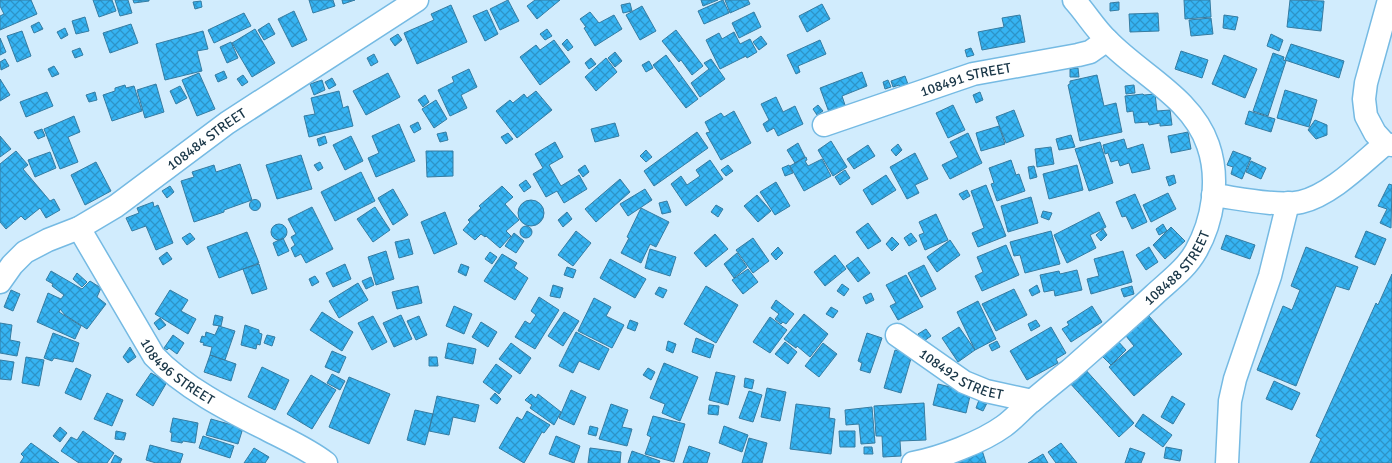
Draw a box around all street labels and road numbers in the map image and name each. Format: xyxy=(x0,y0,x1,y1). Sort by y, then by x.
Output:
street label: 108491 STREET xyxy=(918,59,1012,100)
street label: 108484 STREET xyxy=(163,104,249,174)
street label: 108488 STREET xyxy=(1140,228,1213,309)
street label: 108496 STREET xyxy=(137,335,218,408)
street label: 108492 STREET xyxy=(916,345,1005,403)

